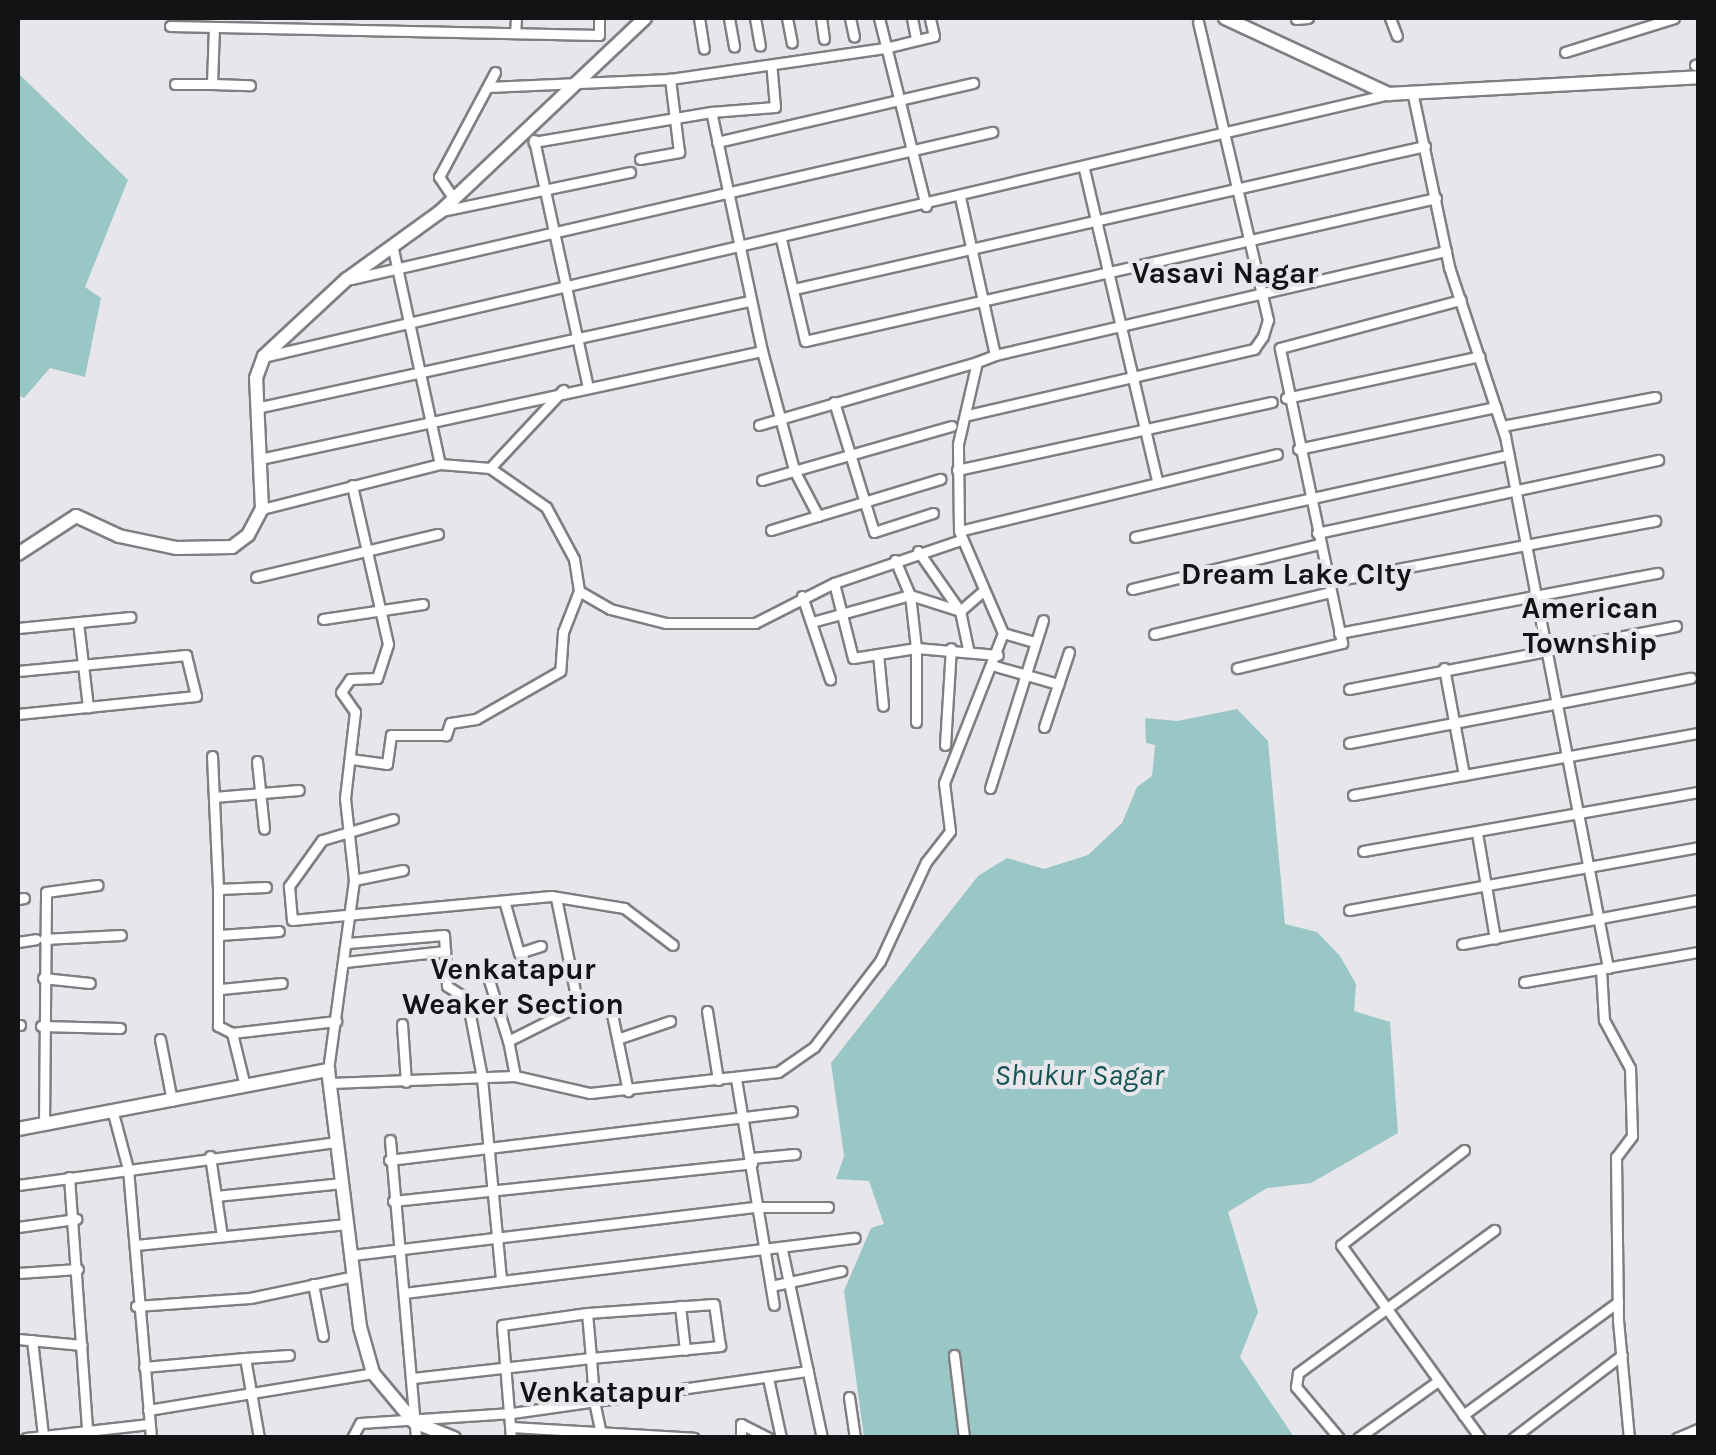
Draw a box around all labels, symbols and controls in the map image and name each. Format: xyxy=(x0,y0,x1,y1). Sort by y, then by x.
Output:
district label: Vasavi Nagar xyxy=(1132,255,1318,291)
district label: Dream Lake CIty xyxy=(1181,556,1411,592)
district label: American Township xyxy=(1522,590,1658,660)
district label: Venkatapur Weaker Section xyxy=(402,951,624,1022)
water label: Shukur Sagar xyxy=(994,1057,1164,1093)
district label: Venkatapur xyxy=(519,1374,685,1410)

